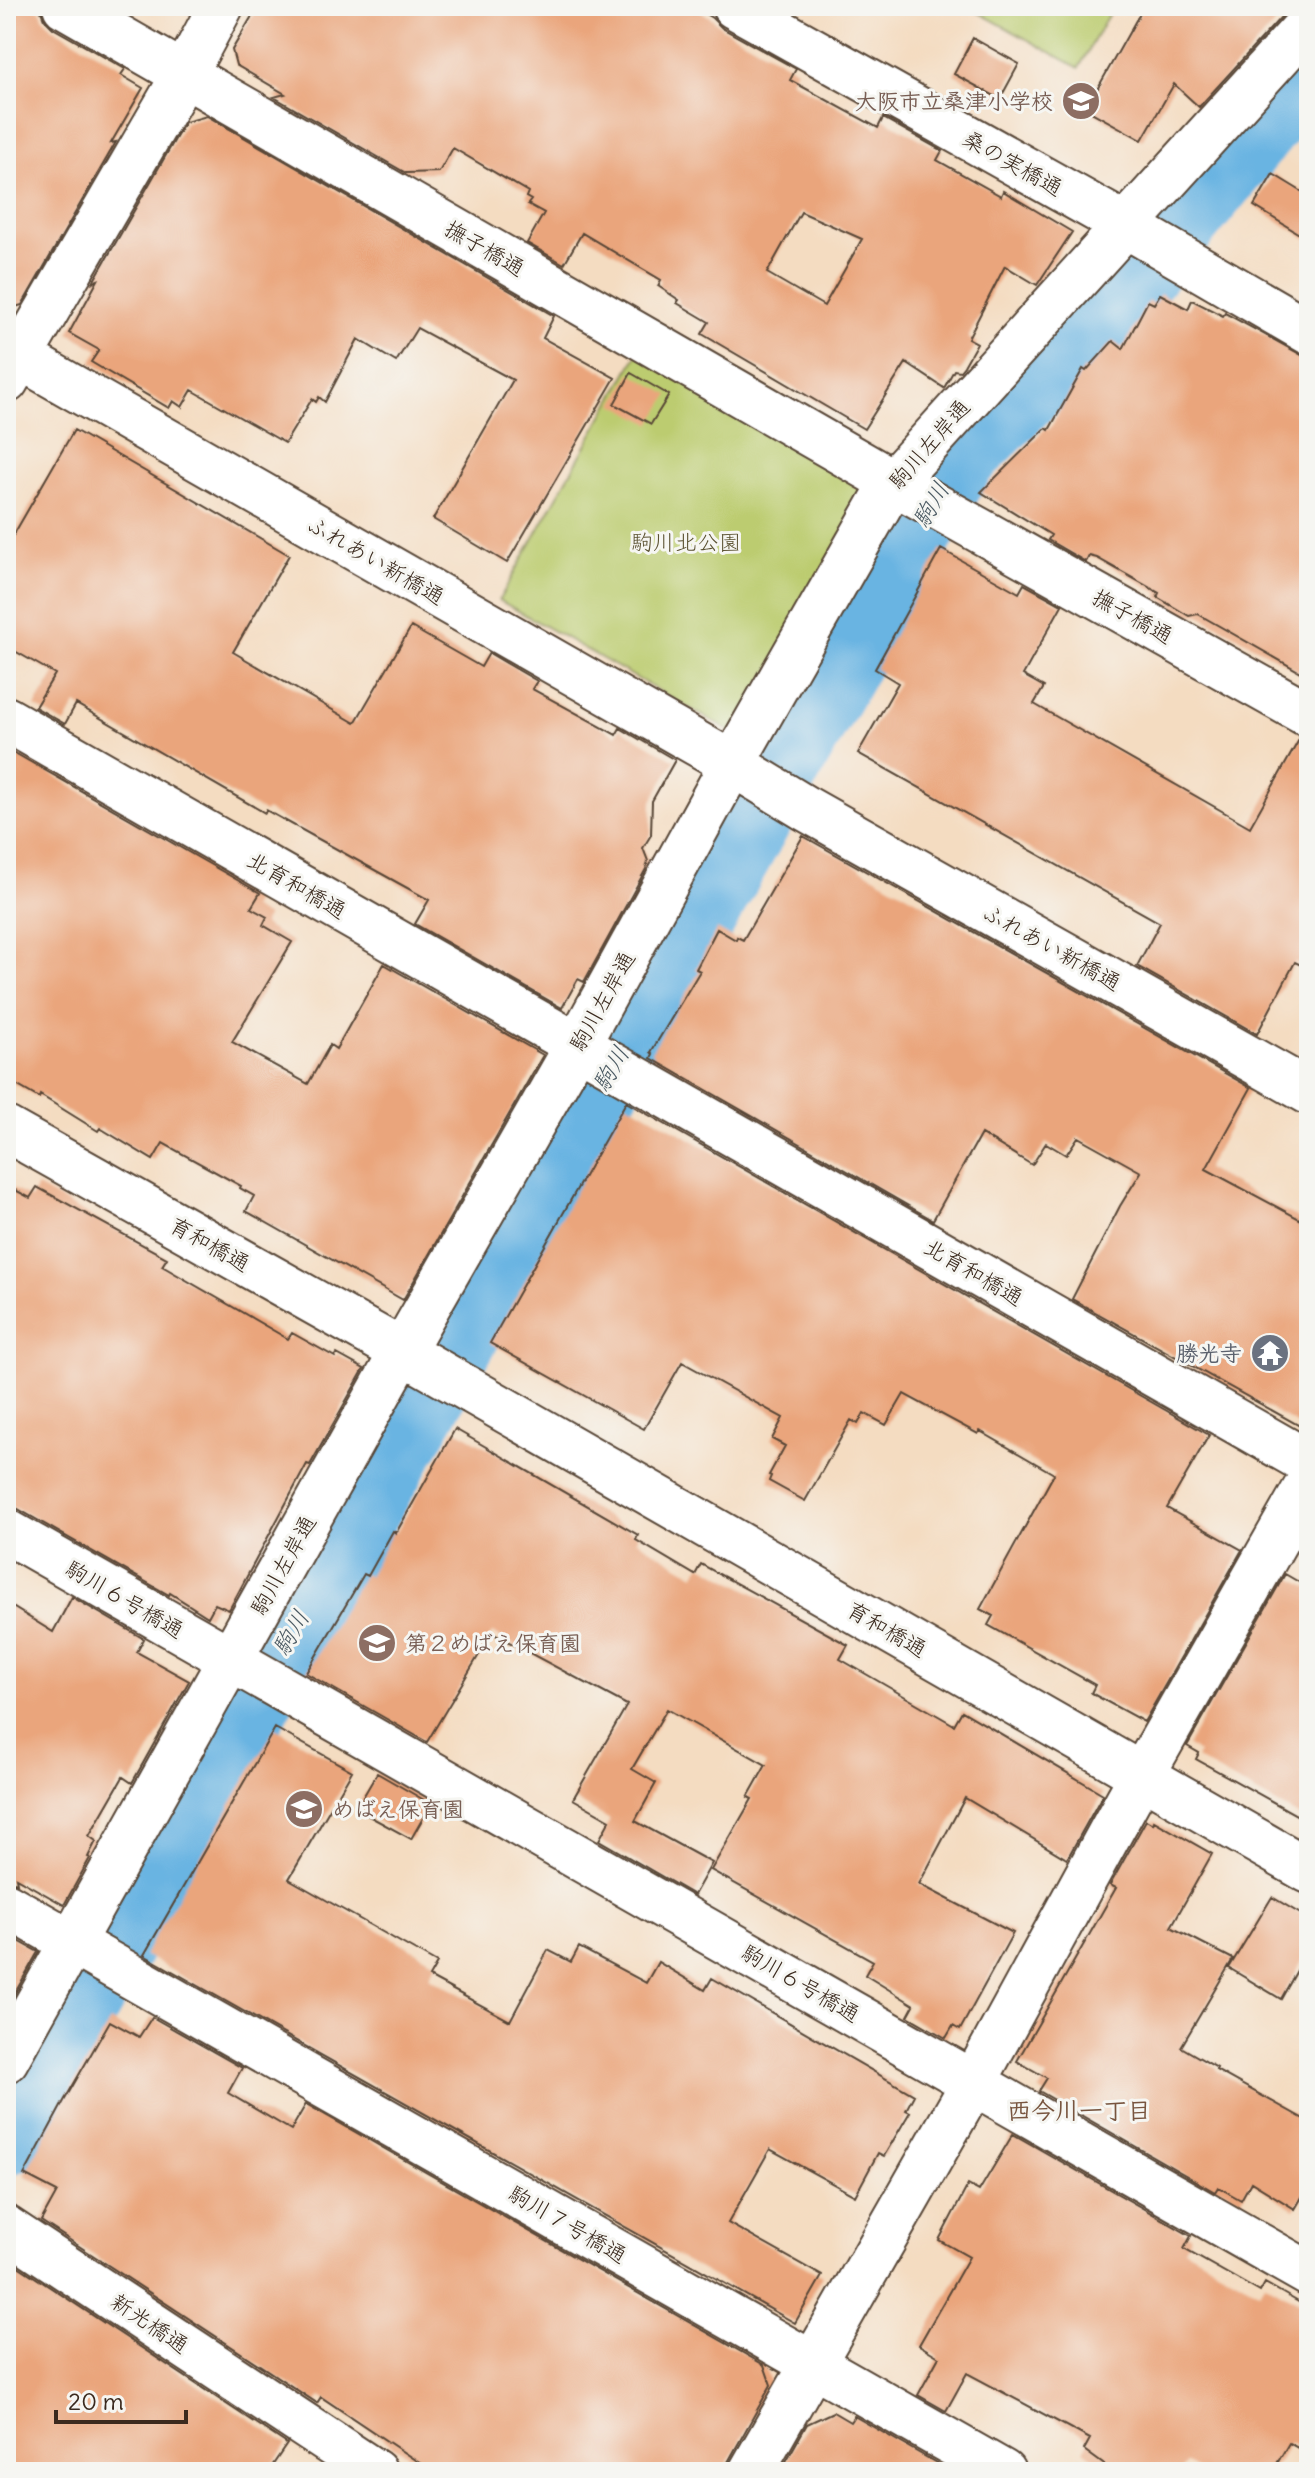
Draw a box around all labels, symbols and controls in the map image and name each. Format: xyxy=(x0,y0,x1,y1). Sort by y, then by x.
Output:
school or university icon: 大阪市立桑津小学校 xyxy=(1060,80,1102,122)
place label: 大阪市立桑津小学校 xyxy=(855,87,1053,115)
street label: 桑の実橋通 xyxy=(958,124,1068,202)
street label: 撫子橋通 xyxy=(440,214,530,282)
street label: 駒川左岸通 xyxy=(882,393,976,495)
water label: 駒川 xyxy=(905,476,955,533)
street label: ふれあい新橋通 xyxy=(302,509,450,611)
park label: 駒川北公園 xyxy=(631,528,741,556)
street label: 撫子橋通 xyxy=(1088,582,1178,650)
street label: 北育和橋通 xyxy=(242,845,352,925)
street label: ふれあい新橋通 xyxy=(978,897,1126,997)
street label: 駒川左岸通 xyxy=(563,946,641,1056)
water label: 駒川 xyxy=(585,1040,635,1097)
street label: 育和橋通 xyxy=(165,1210,255,1278)
street label: 北育和橋通 xyxy=(919,1232,1029,1312)
temple icon: 勝光寺 xyxy=(1249,1332,1291,1374)
place label: 勝光寺 xyxy=(1176,1339,1242,1367)
street label: 駒川左岸通 xyxy=(244,1510,322,1620)
street label: 駒川６号橋通 xyxy=(61,1554,189,1644)
street label: 育和橋通 xyxy=(842,1595,932,1663)
water label: 駒川 xyxy=(265,1604,315,1661)
school or university icon: 第２めばえ保育園 xyxy=(356,1622,398,1664)
place label: 第２めばえ保育園 xyxy=(405,1629,581,1657)
school or university icon: めばえ保育園 xyxy=(283,1788,325,1830)
place label: めばえ保育園 xyxy=(332,1795,464,1823)
street label: 駒川６号橋通 xyxy=(737,1938,865,2028)
district label: 西今川一丁目 xyxy=(1007,2095,1151,2125)
street label: 駒川７号橋通 xyxy=(504,2179,632,2269)
street label: 新光橋通 xyxy=(106,2287,194,2359)
scale bar xyxy=(56,2374,186,2424)
text: 20 m xyxy=(68,2386,124,2416)

